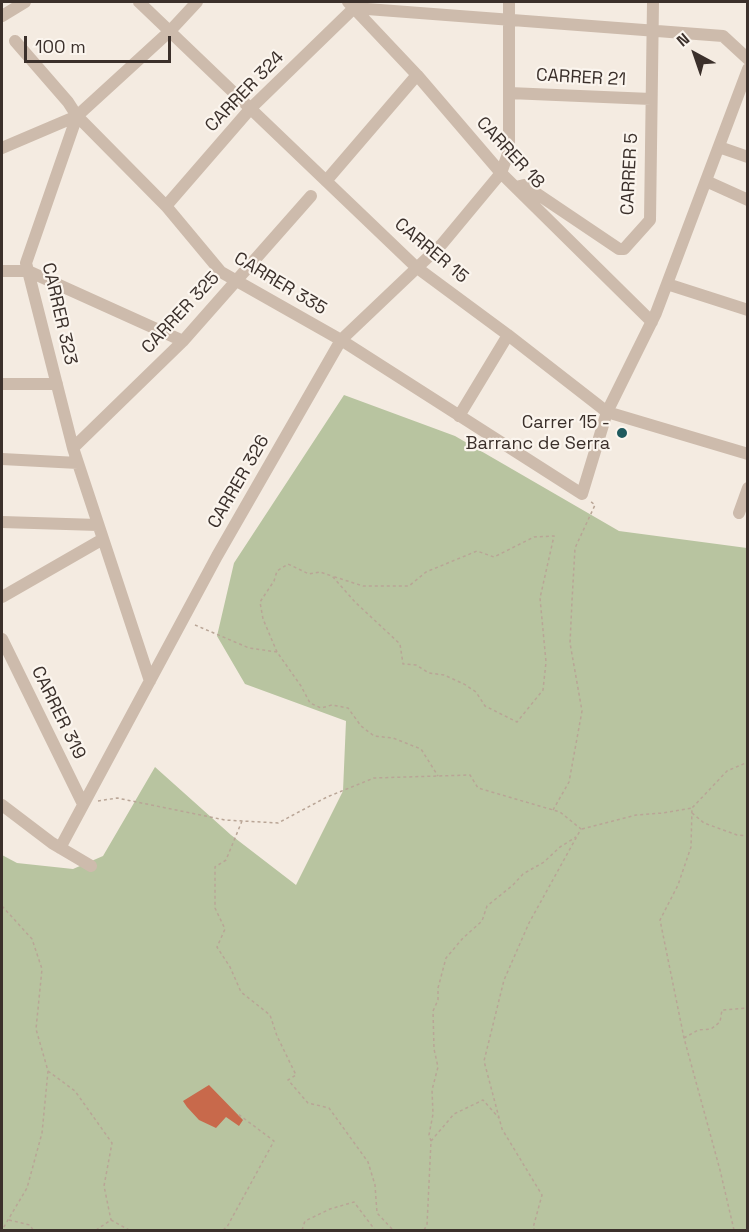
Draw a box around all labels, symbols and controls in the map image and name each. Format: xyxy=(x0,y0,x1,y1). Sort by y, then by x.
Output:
scale bar xyxy=(27,24,174,62)
north arrow xyxy=(665,24,725,84)
text: N xyxy=(672,28,694,51)
text: 100 m xyxy=(35,35,86,58)
street label: CARRER 324 xyxy=(201,47,289,137)
street label: CARRER 21 xyxy=(536,65,626,91)
street label: CARRER 18 xyxy=(471,113,549,193)
street label: CARRER 5 xyxy=(617,132,643,216)
street label: CARRER 15 xyxy=(390,214,472,288)
street label: CARRER 335 xyxy=(230,248,330,320)
street label: CARRER 323 xyxy=(37,261,81,367)
street label: CARRER 325 xyxy=(138,268,224,358)
place label: Carrer 15 - Barranc de Serra xyxy=(466,412,610,454)
marker: Carrer 15 - Barranc de Serra xyxy=(615,426,629,440)
street label: CARRER 326 xyxy=(204,431,274,533)
street label: CARRER 319 xyxy=(26,663,90,763)

